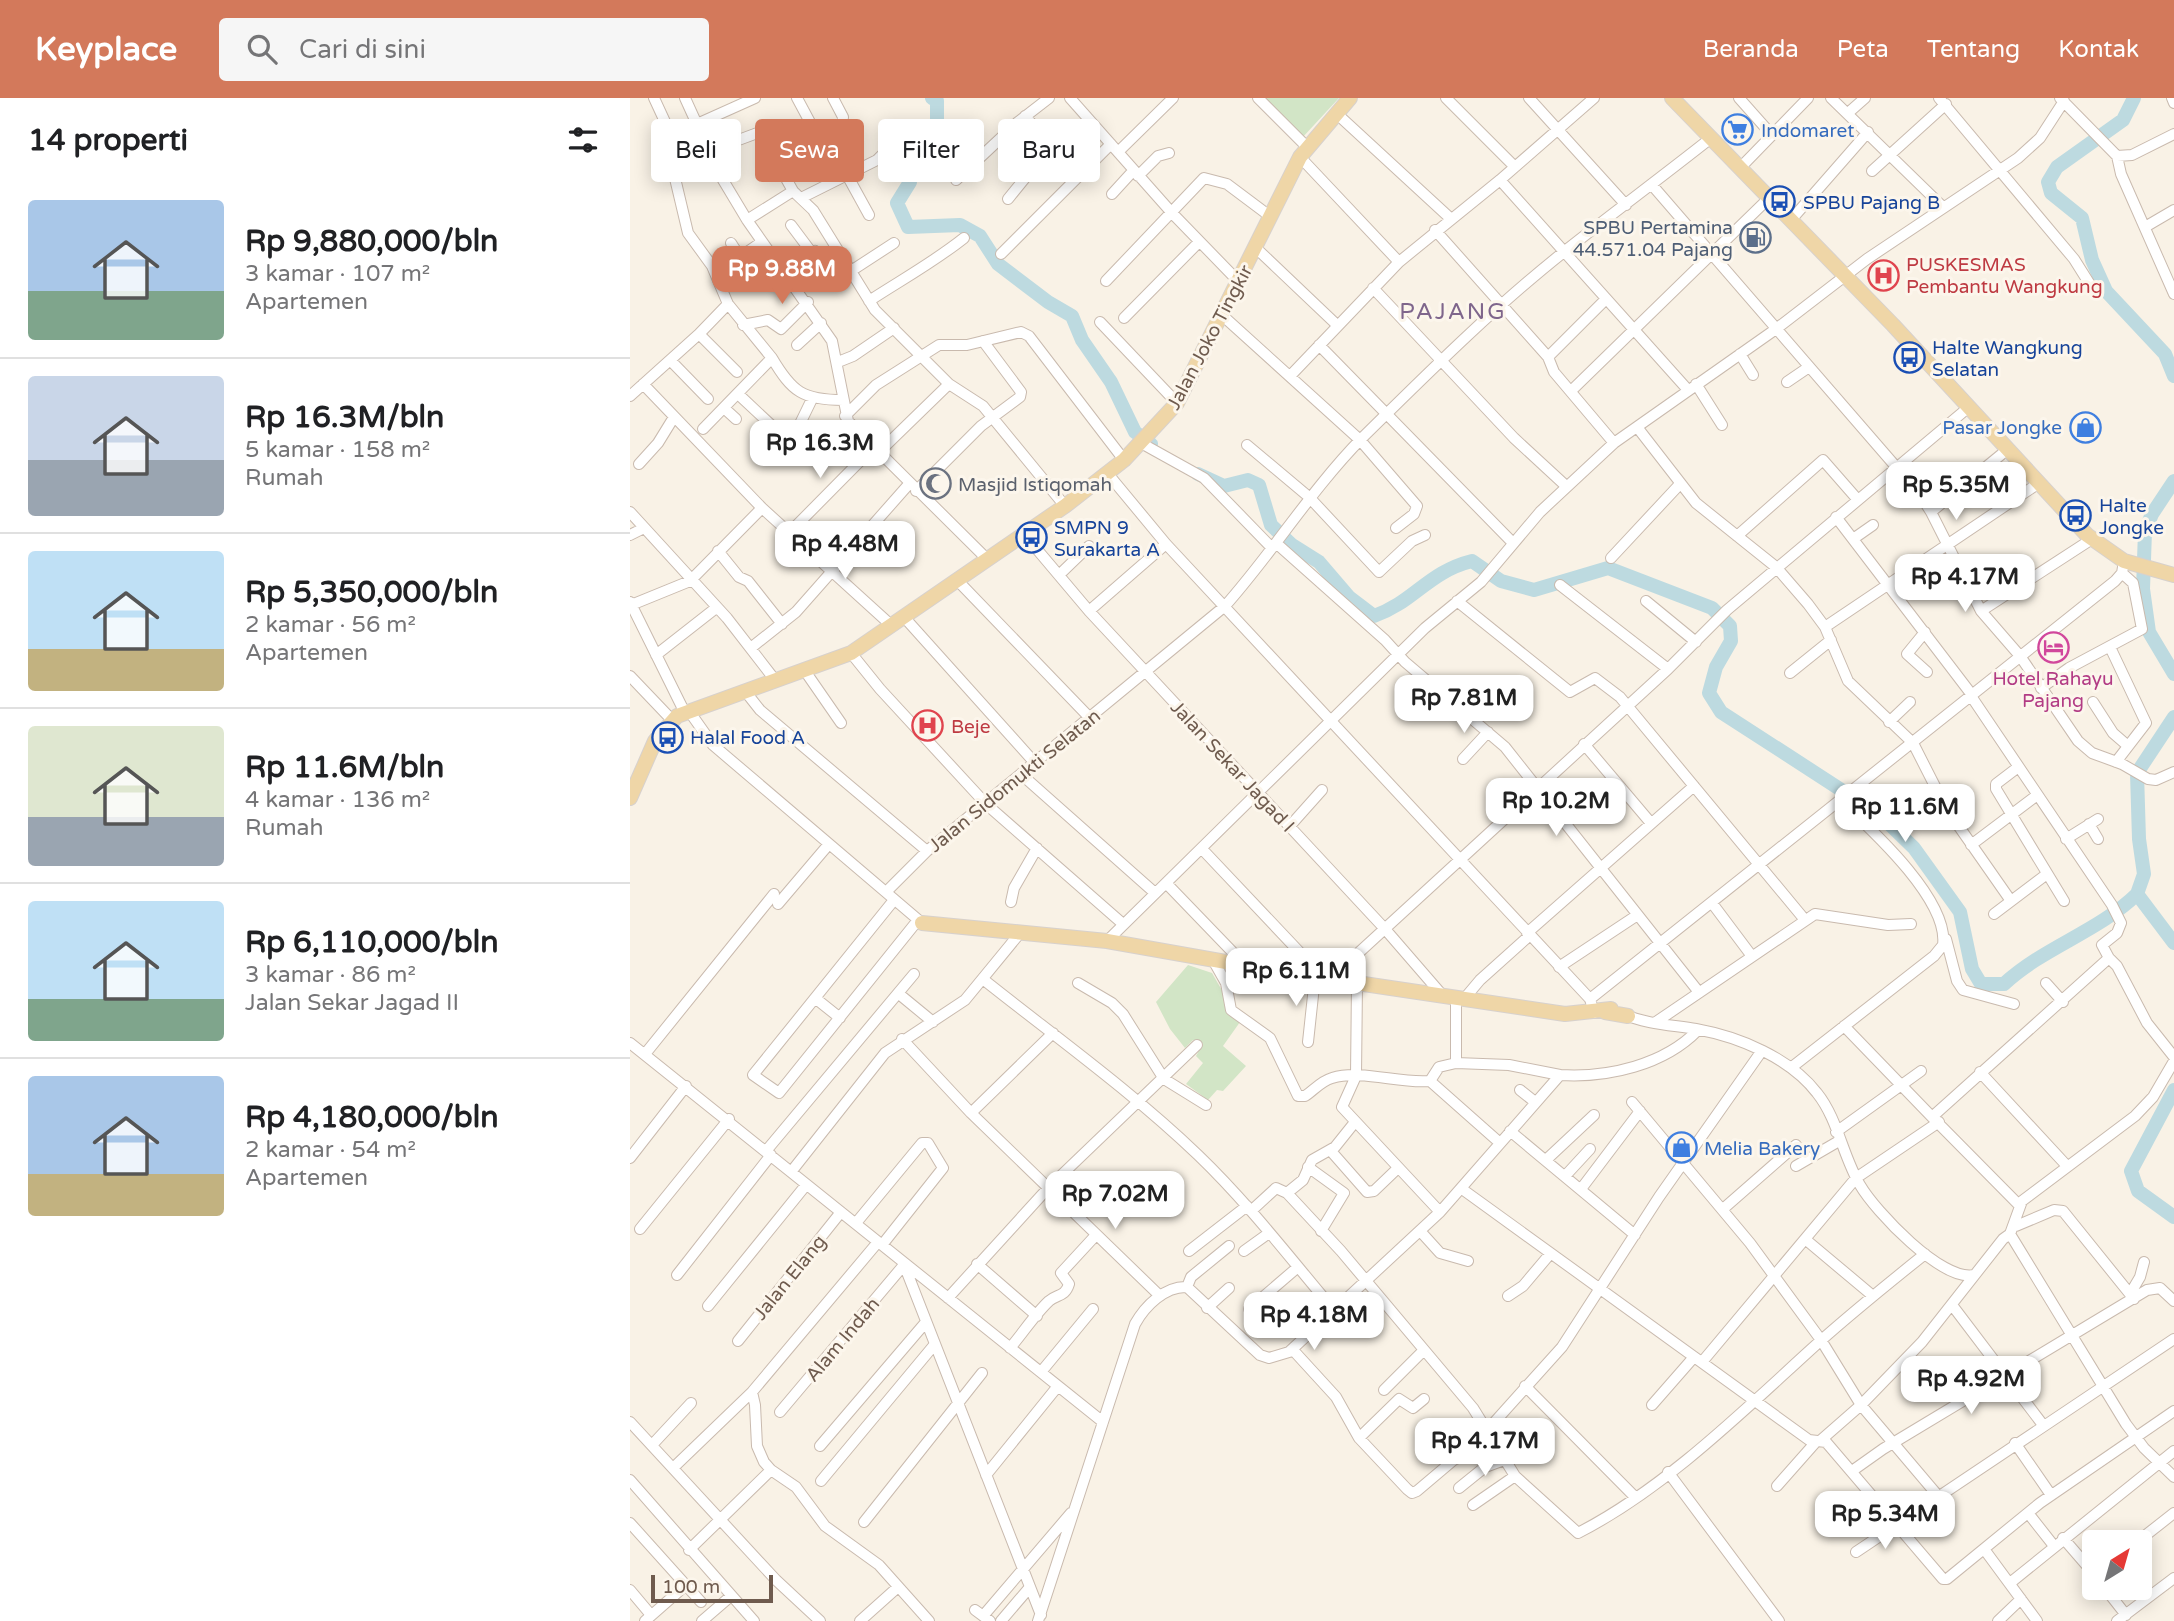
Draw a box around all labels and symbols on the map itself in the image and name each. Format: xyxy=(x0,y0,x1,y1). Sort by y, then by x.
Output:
supermarket icon: Indomaret xyxy=(1721,113,1755,147)
place label: Indomaret xyxy=(1761,120,1854,142)
bus stop icon: SPBU Pajang B xyxy=(1763,185,1797,219)
place label: SPBU Pajang B xyxy=(1803,192,1940,214)
place label: SPBU Pertamina 44.571.04 Pajang xyxy=(1573,217,1733,261)
fuel station icon: SPBU Pertamina 44.571.04 Pajang xyxy=(1739,221,1773,255)
pin: Rp 9.88M xyxy=(710,246,854,306)
place label: PUSKESMAS Pembantu Wangkung xyxy=(1906,254,2103,298)
hospital icon: PUSKESMAS Pembantu Wangkung xyxy=(1866,258,1900,292)
street label: Jalan Joko Tingkir xyxy=(1162,261,1258,414)
district label: PAJANG xyxy=(1399,298,1507,326)
place label: Halte Wangkung Selatan xyxy=(1932,337,2083,381)
bus stop icon: Halte Wangkung Selatan xyxy=(1892,341,1926,375)
shop icon: Pasar Jongke xyxy=(2068,410,2102,444)
place label: Pasar Jongke xyxy=(1942,417,2062,439)
pin: Rp 16.3M xyxy=(748,420,892,480)
pin: Rp 5.35M xyxy=(1884,462,2028,522)
mosque icon: Masjid Istiqomah xyxy=(918,467,952,501)
place label: Masjid Istiqomah xyxy=(958,474,1112,496)
place label: Halte Jongke xyxy=(2099,495,2164,539)
bus stop icon: Halte Jongke xyxy=(2059,499,2093,533)
place label: SMPN 9 Surakarta A xyxy=(1054,517,1160,561)
bus stop icon: SMPN 9 Surakarta A xyxy=(1014,521,1048,555)
pin: Rp 4.48M xyxy=(773,522,917,581)
pin: Rp 4.17M xyxy=(1893,554,2037,614)
hotel icon: Hotel Rahayu Pajang xyxy=(2036,630,2070,664)
place label: Hotel Rahayu Pajang xyxy=(1992,668,2114,712)
pin: Rp 7.81M xyxy=(1392,676,1536,735)
street label: Jalan Sekar Jagad I xyxy=(1166,696,1299,837)
street label: Jalan Sidomukti Selatan xyxy=(924,705,1105,857)
hospital icon: Beje xyxy=(911,709,945,743)
place label: Beje xyxy=(951,716,990,738)
bus stop icon: Halal Food A xyxy=(650,720,684,754)
place label: Halal Food A xyxy=(690,727,805,749)
pin: Rp 10.2M xyxy=(1484,778,1628,838)
pin: Rp 11.6M xyxy=(1833,784,1977,844)
pin: Rp 6.11M xyxy=(1224,948,1368,1008)
shop icon: Melia Bakery xyxy=(1664,1131,1698,1165)
place label: Melia Bakery xyxy=(1704,1138,1820,1160)
pin: Rp 7.02M xyxy=(1043,1172,1187,1231)
street label: Jalan Elang xyxy=(749,1231,831,1324)
pin: Rp 4.18M xyxy=(1242,1292,1386,1352)
street label: Alam Indah xyxy=(801,1293,884,1386)
pin: Rp 4.92M xyxy=(1899,1356,2043,1416)
pin: Rp 4.17M xyxy=(1413,1418,1557,1478)
pin: Rp 5.34M xyxy=(1813,1492,1957,1551)
north arrow xyxy=(2082,1530,2152,1600)
scale bar xyxy=(651,1572,774,1604)

